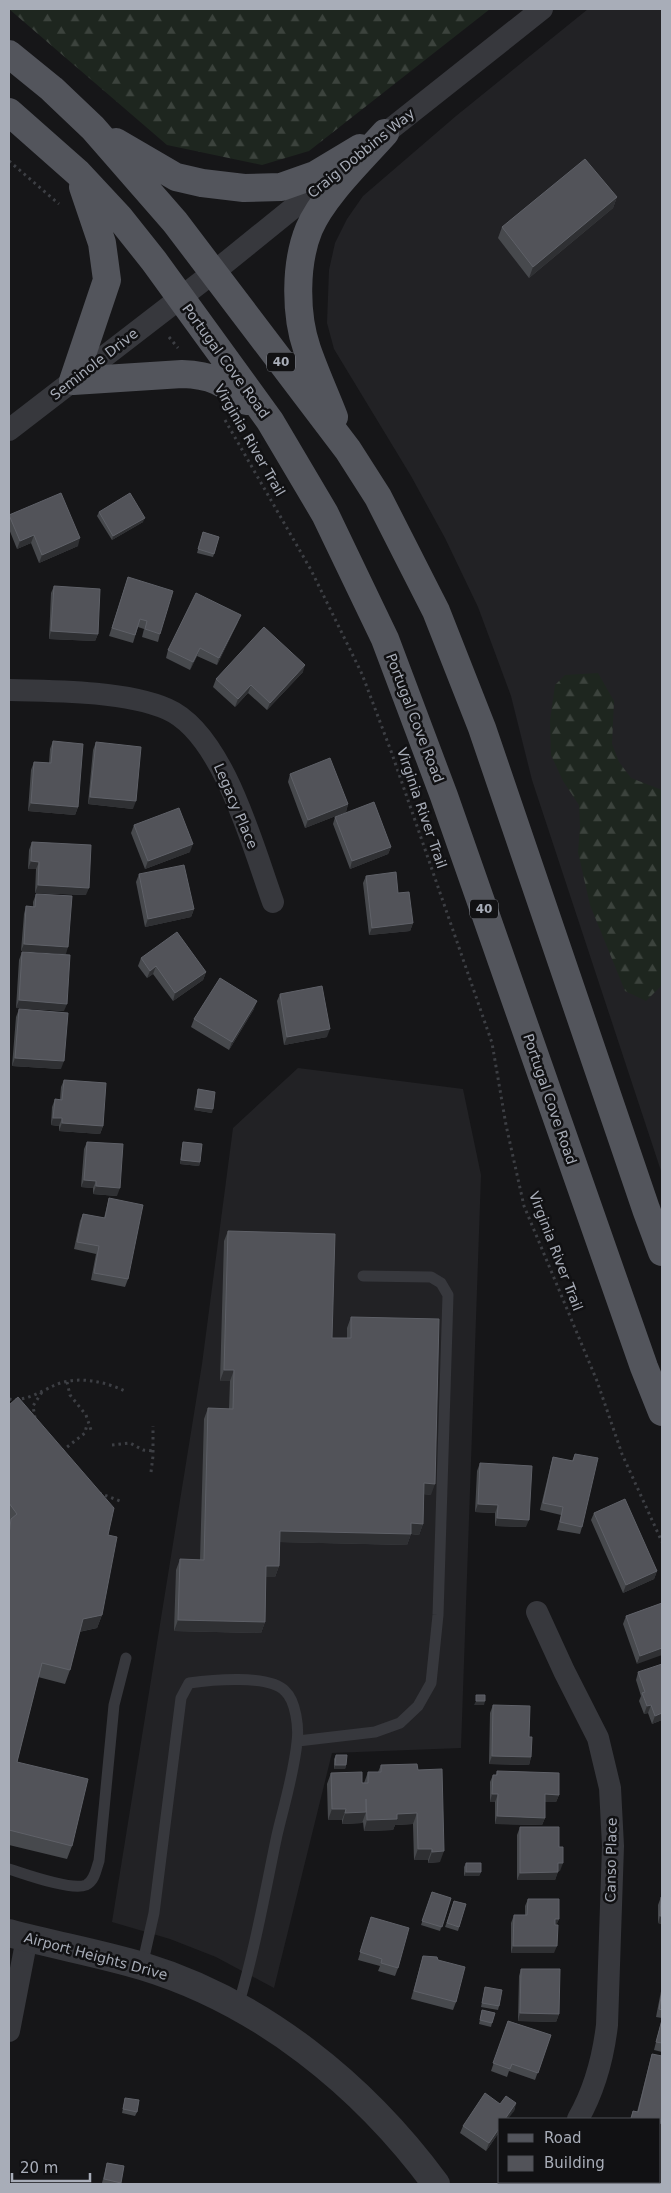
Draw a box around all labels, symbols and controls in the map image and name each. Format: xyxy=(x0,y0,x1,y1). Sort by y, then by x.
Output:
street label: Craig Dobbins Way xyxy=(304,105,418,201)
street label: Portugal Cove Road xyxy=(179,301,273,421)
street label: Seminole Drive xyxy=(47,325,141,403)
road number: 40 xyxy=(267,352,295,372)
street label: Virginia River Trail xyxy=(211,381,289,499)
street label: Portugal Cove Road xyxy=(383,651,447,785)
street label: Virginia River Trail xyxy=(394,746,450,870)
street label: Legacy Place xyxy=(211,761,261,851)
road number: 40 xyxy=(470,900,498,919)
street label: Portugal Cove Road xyxy=(520,1032,580,1166)
street label: Virginia River Trail xyxy=(526,1189,586,1313)
street label: Canso Place xyxy=(602,1817,620,1903)
street label: Airport Heights Drive xyxy=(23,1929,169,1983)
legend xyxy=(498,2118,661,2183)
text: Road xyxy=(544,2129,582,2147)
scale bar xyxy=(12,2150,90,2182)
text: Building xyxy=(544,2154,605,2172)
text: 20 m xyxy=(20,2159,58,2177)

